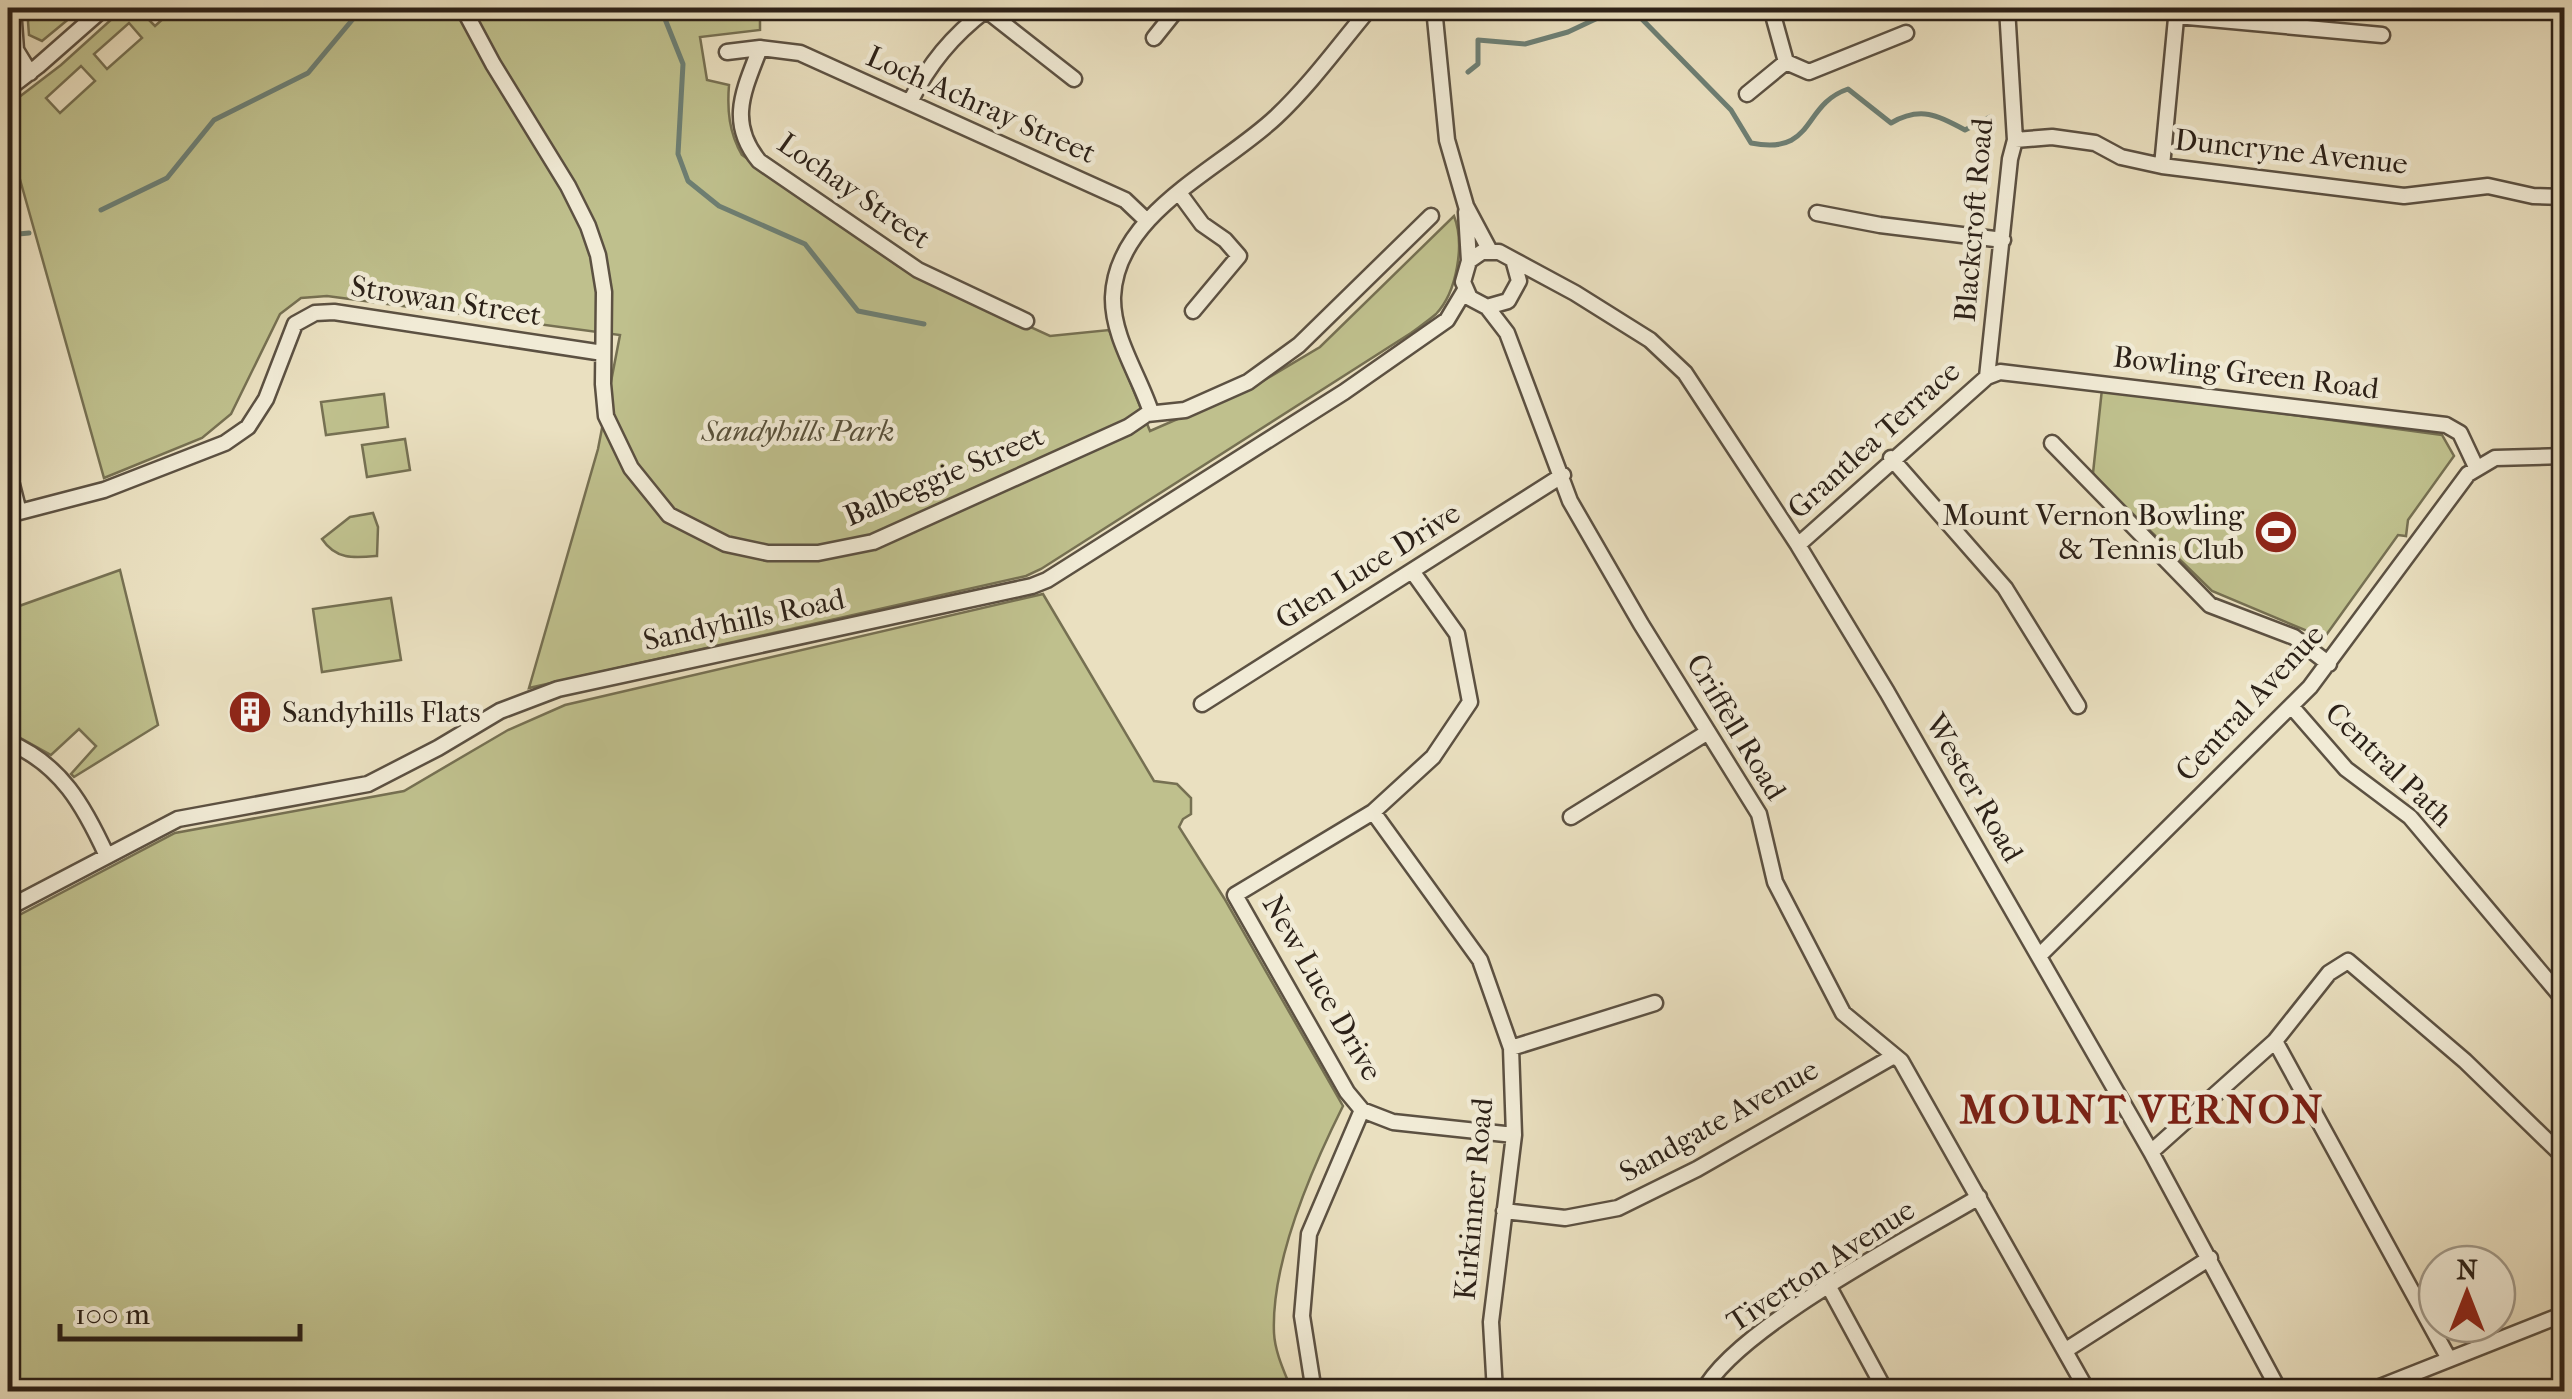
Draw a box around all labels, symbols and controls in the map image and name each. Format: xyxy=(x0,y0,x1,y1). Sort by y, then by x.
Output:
street label: Loch Achray Street xyxy=(861,39,1101,171)
street label: Blackcroft Road xyxy=(1948,116,2000,323)
street label: Duncryne Avenue xyxy=(2173,122,2410,182)
street label: Lochay Street xyxy=(771,126,937,257)
street label: Strowan Street xyxy=(348,269,544,333)
street label: Bowling Green Road xyxy=(2111,339,2381,407)
street label: Grantlea Terrace xyxy=(1781,354,1967,526)
park label: Sandyhills Park xyxy=(700,414,895,449)
street label: Balbeggie Street xyxy=(839,418,1049,534)
street label: Glen Luce Drive xyxy=(1269,495,1467,637)
place label: Mount Vernon Bowling & Tennis Club xyxy=(1942,498,2245,567)
sports icon: Mount Vernon Bowling & Tennis Club xyxy=(2253,509,2299,555)
street label: Sandyhills Road xyxy=(640,581,849,658)
street label: Central Avenue xyxy=(2169,617,2331,788)
street label: Criffell Road xyxy=(1679,648,1794,807)
building icon: Sandyhills Flats xyxy=(227,689,273,735)
place label: Sandyhills Flats xyxy=(282,695,481,730)
street label: Central Path xyxy=(2318,696,2460,834)
street label: Wester Road xyxy=(1917,707,2031,869)
street label: New Luce Drive xyxy=(1255,889,1389,1087)
street label: Sandgate Avenue xyxy=(1614,1052,1825,1190)
district label: MOUNT VERNON xyxy=(1959,1087,2325,1133)
street label: Kirkinner Road xyxy=(1448,1096,1500,1302)
street label: Tiverton Avenue xyxy=(1721,1192,1921,1340)
north arrow xyxy=(2417,1244,2517,1344)
text: N xyxy=(2456,1253,2478,1286)
scale bar xyxy=(60,1279,300,1341)
text: 100 m xyxy=(75,1297,150,1332)

